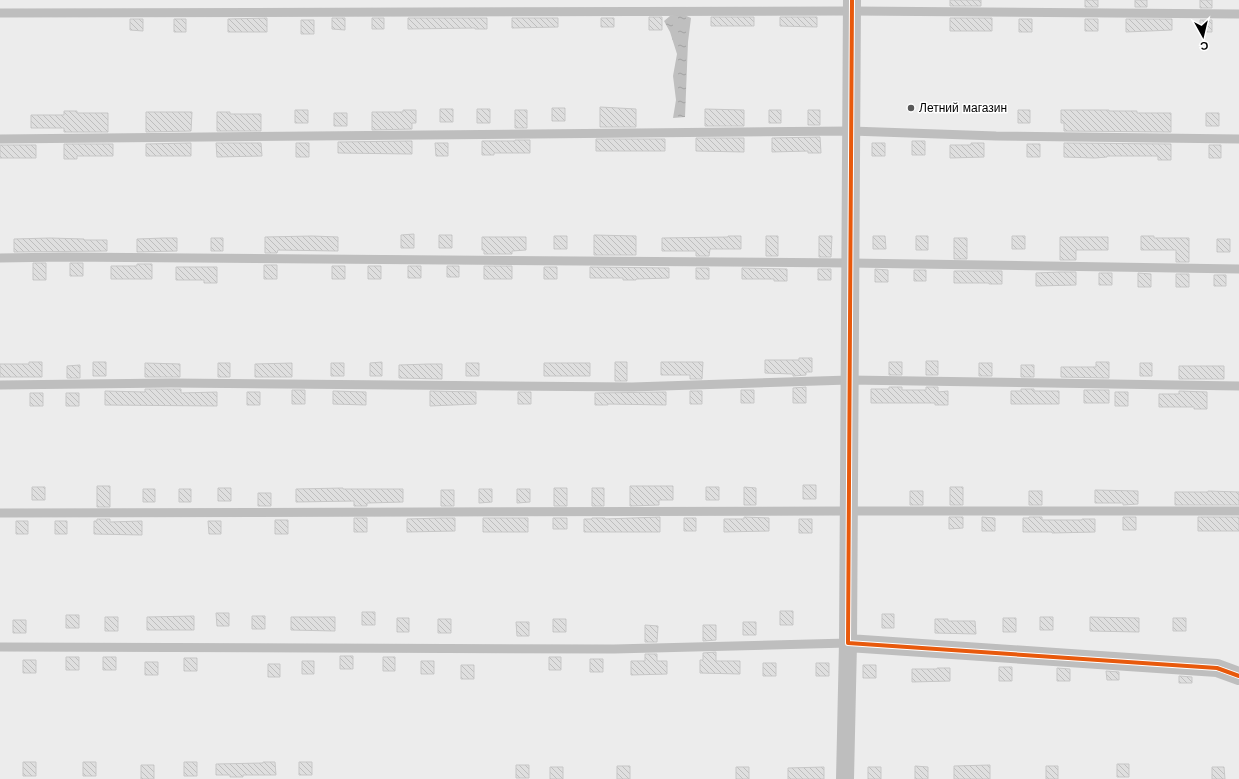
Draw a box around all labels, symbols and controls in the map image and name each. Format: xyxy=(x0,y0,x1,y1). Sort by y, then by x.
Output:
north arrow xyxy=(1183,16,1223,56)
text: С xyxy=(1199,38,1209,52)
place label: Летний магазин xyxy=(919,101,1007,115)
marker: Летний магазин xyxy=(906,103,916,113)

